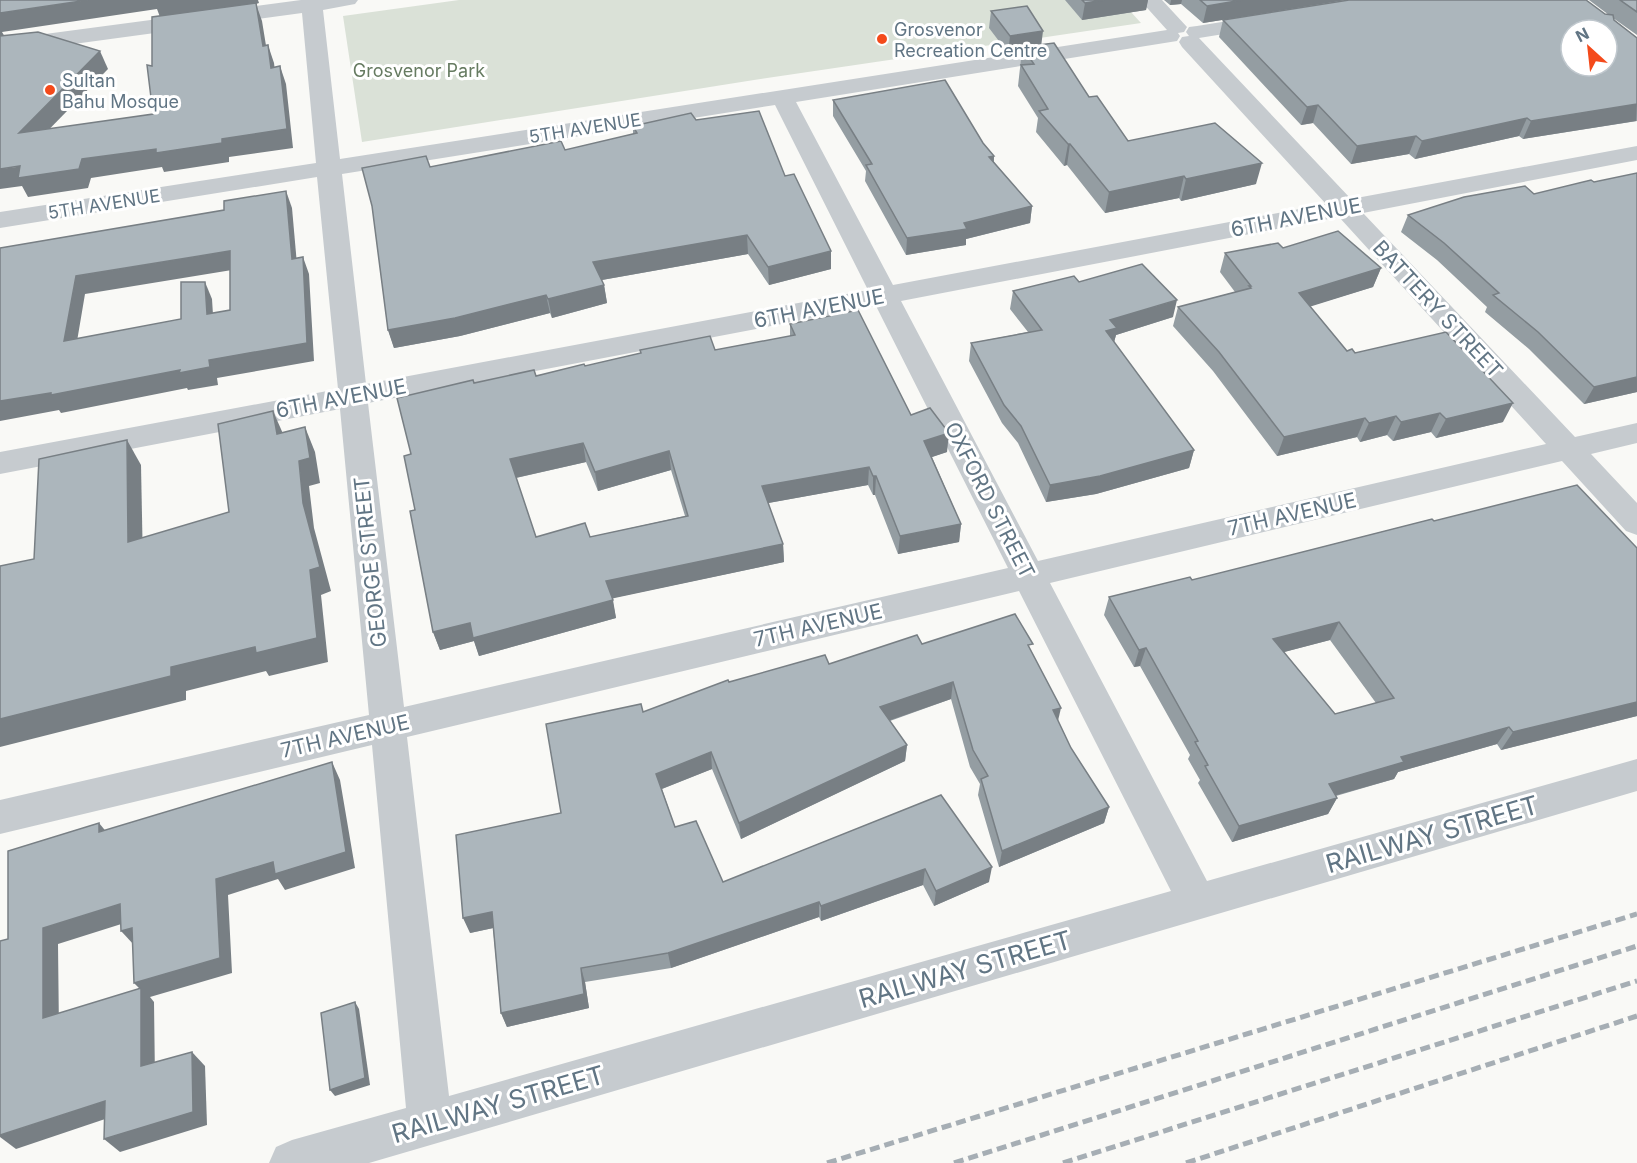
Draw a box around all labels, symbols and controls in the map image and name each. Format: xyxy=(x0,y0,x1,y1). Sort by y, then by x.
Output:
north arrow xyxy=(1559,18,1619,78)
place label: Grosvenor Recreation Centre xyxy=(894,19,1047,61)
text: N xyxy=(1572,23,1592,46)
marker: Grosvenor Recreation Centre xyxy=(875,32,889,46)
park label: Grosvenor Park xyxy=(353,60,485,81)
place label: Sultan Bahu Mosque xyxy=(62,70,179,112)
marker: Sultan Bahu Mosque xyxy=(43,83,57,97)
street label: 5TH AVENUE xyxy=(527,109,643,147)
street label: 5TH AVENUE xyxy=(46,185,162,223)
street label: 6TH AVENUE xyxy=(1229,192,1363,242)
street label: BATTERY STREET xyxy=(1368,235,1508,383)
street label: 6TH AVENUE xyxy=(752,283,886,333)
street label: 6TH AVENUE xyxy=(274,373,408,423)
street label: OXFORD STREET xyxy=(940,418,1040,582)
street label: GEORGE STREET xyxy=(349,475,391,649)
street label: 7TH AVENUE xyxy=(1225,487,1359,541)
street label: 7TH AVENUE xyxy=(751,598,885,652)
street label: 7TH AVENUE xyxy=(278,709,412,763)
street label: RAILWAY STREET xyxy=(1322,789,1542,879)
street label: RAILWAY STREET xyxy=(855,924,1075,1014)
street label: RAILWAY STREET xyxy=(388,1059,608,1149)

